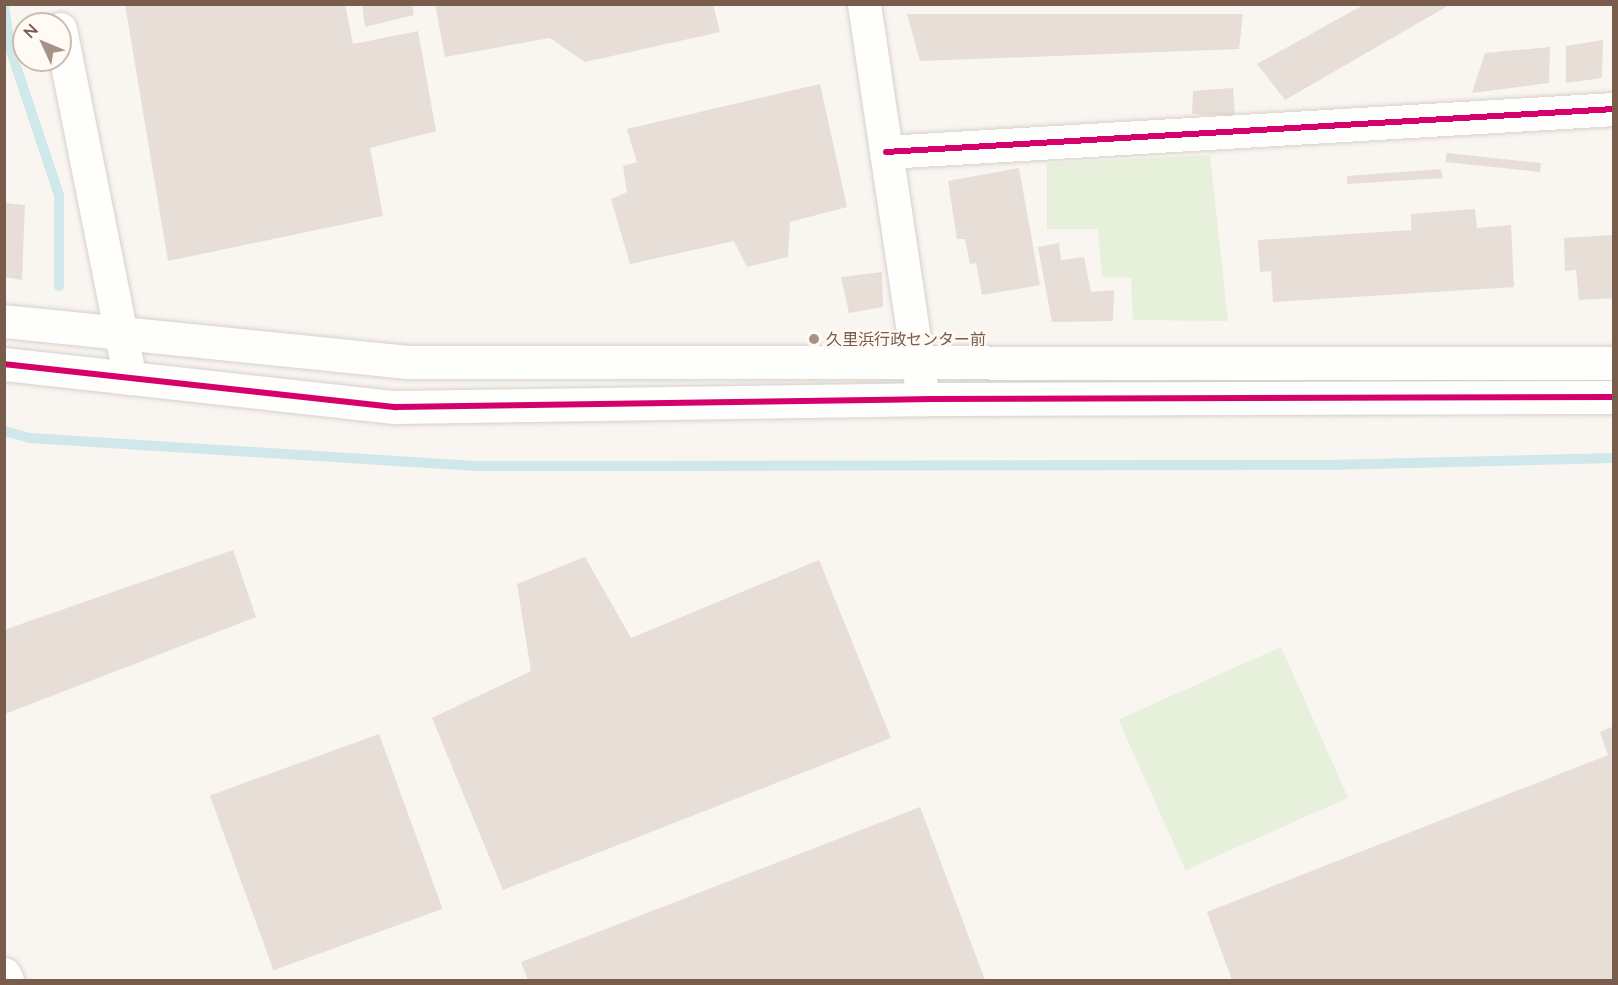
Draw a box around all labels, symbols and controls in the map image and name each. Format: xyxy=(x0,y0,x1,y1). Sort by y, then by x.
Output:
north arrow xyxy=(12,12,72,72)
text: N xyxy=(19,20,41,42)
place label: 久里浜行政センター前 xyxy=(826,329,986,349)
marker: 久里浜行政センター前 xyxy=(807,332,821,346)

